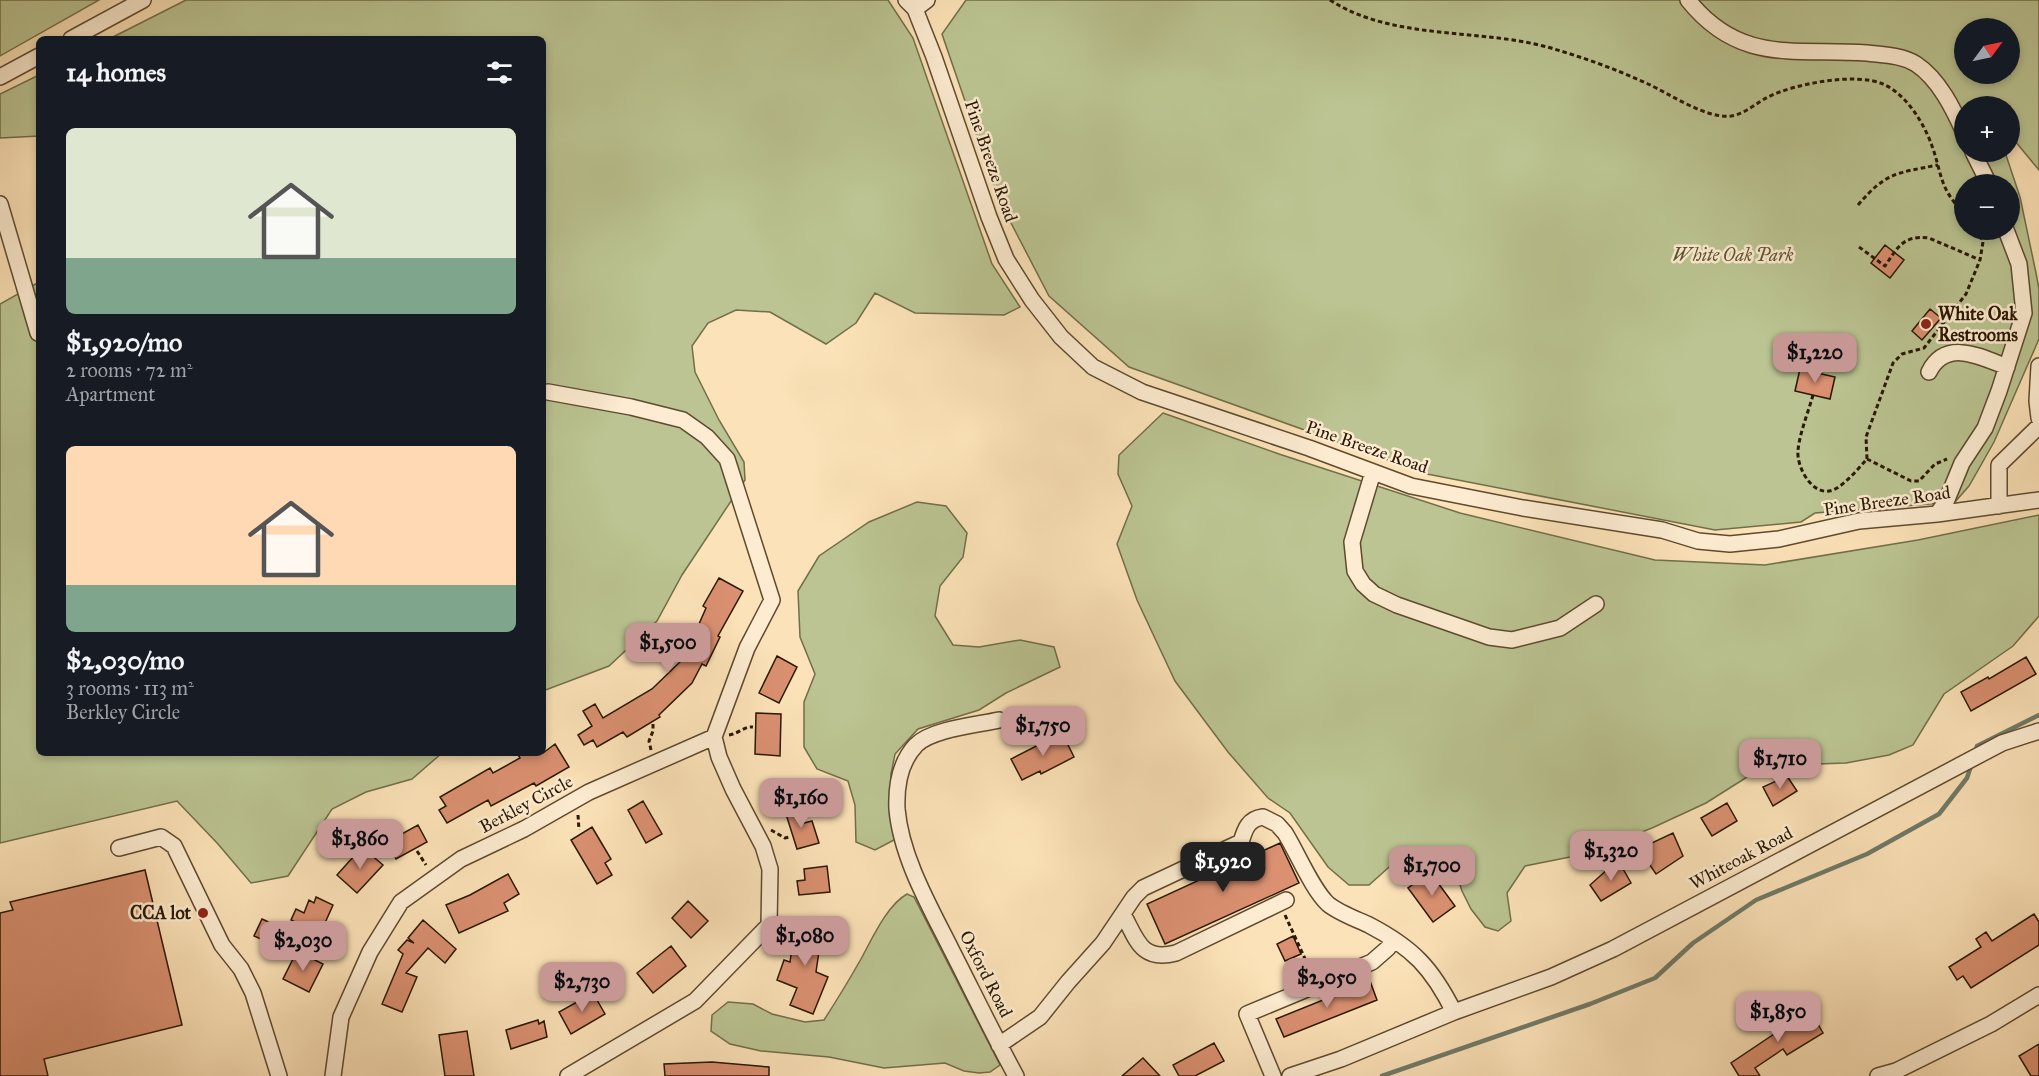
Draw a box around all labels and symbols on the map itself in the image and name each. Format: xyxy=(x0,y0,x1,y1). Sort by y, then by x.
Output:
north arrow xyxy=(1954,18,2020,84)
street label: Pine Breeze Road xyxy=(960,97,1022,225)
park label: White Oak Park xyxy=(1673,244,1793,266)
place label: White Oak Restrooms xyxy=(1938,303,2018,346)
marker: White Oak Restrooms xyxy=(1919,317,1933,331)
pin: $1,220 xyxy=(1766,333,1864,384)
street label: Pine Breeze Road xyxy=(1303,416,1431,478)
street label: Pine Breeze Road xyxy=(1822,481,1952,521)
pin: $1,500 xyxy=(619,623,717,674)
pin: $1,750 xyxy=(994,706,1092,757)
pin: $1,710 xyxy=(1731,739,1829,790)
street label: Berkley Circle xyxy=(476,770,576,838)
pin: $1,160 xyxy=(752,778,850,829)
pin: $1,860 xyxy=(311,819,409,870)
street label: Whiteoak Road xyxy=(1686,822,1796,894)
pin: $1,320 xyxy=(1562,831,1660,882)
pin: $1,920 xyxy=(1174,842,1272,893)
pin: $1,700 xyxy=(1383,846,1481,897)
place label: CCA lot xyxy=(130,902,192,924)
marker: CCA lot xyxy=(196,906,210,920)
pin: $1,080 xyxy=(756,916,854,967)
pin: $2,030 xyxy=(254,921,352,972)
street label: Oxford Road xyxy=(955,927,1017,1021)
pin: $2,050 xyxy=(1278,958,1376,1009)
pin: $2,730 xyxy=(533,962,631,1013)
pin: $1,850 xyxy=(1729,992,1827,1043)

